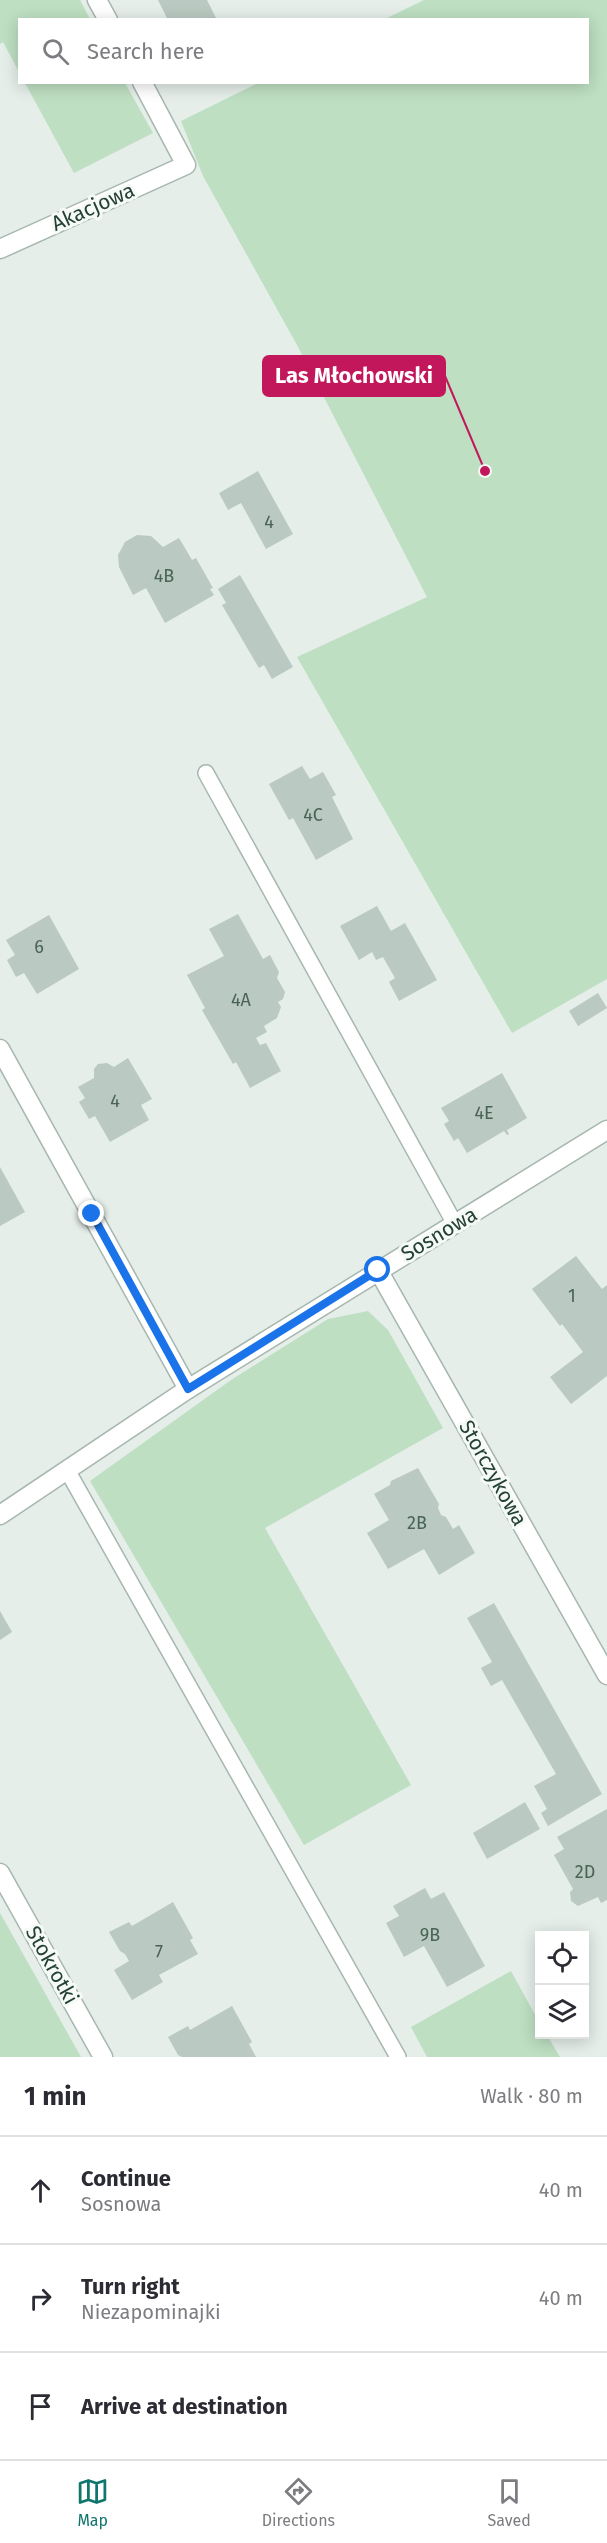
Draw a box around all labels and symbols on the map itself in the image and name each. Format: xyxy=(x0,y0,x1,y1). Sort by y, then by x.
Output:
street label: Akacjowa xyxy=(47,177,139,237)
callout: Las Młochowski xyxy=(263,356,445,396)
text: Las Młochowski xyxy=(275,362,433,389)
house number: 4 xyxy=(264,511,274,533)
house number: 4B xyxy=(154,565,174,587)
house number: 4C xyxy=(303,804,323,826)
house number: 6 xyxy=(34,936,44,958)
house number: 4A xyxy=(231,989,252,1011)
house number: 4 xyxy=(110,1090,120,1112)
house number: 4E xyxy=(474,1102,494,1124)
route end xyxy=(78,1200,104,1226)
street label: Sosnowa xyxy=(396,1201,482,1267)
route start xyxy=(364,1256,390,1282)
house number: 1 xyxy=(568,1285,576,1307)
street label: Storczykowa xyxy=(453,1416,533,1530)
house number: 2B xyxy=(407,1512,427,1534)
house number: 2D xyxy=(575,1861,595,1883)
street label: Stokrotki xyxy=(20,1921,84,2009)
house number: 9B xyxy=(420,1924,440,1946)
house number: 7 xyxy=(155,1941,163,1963)

